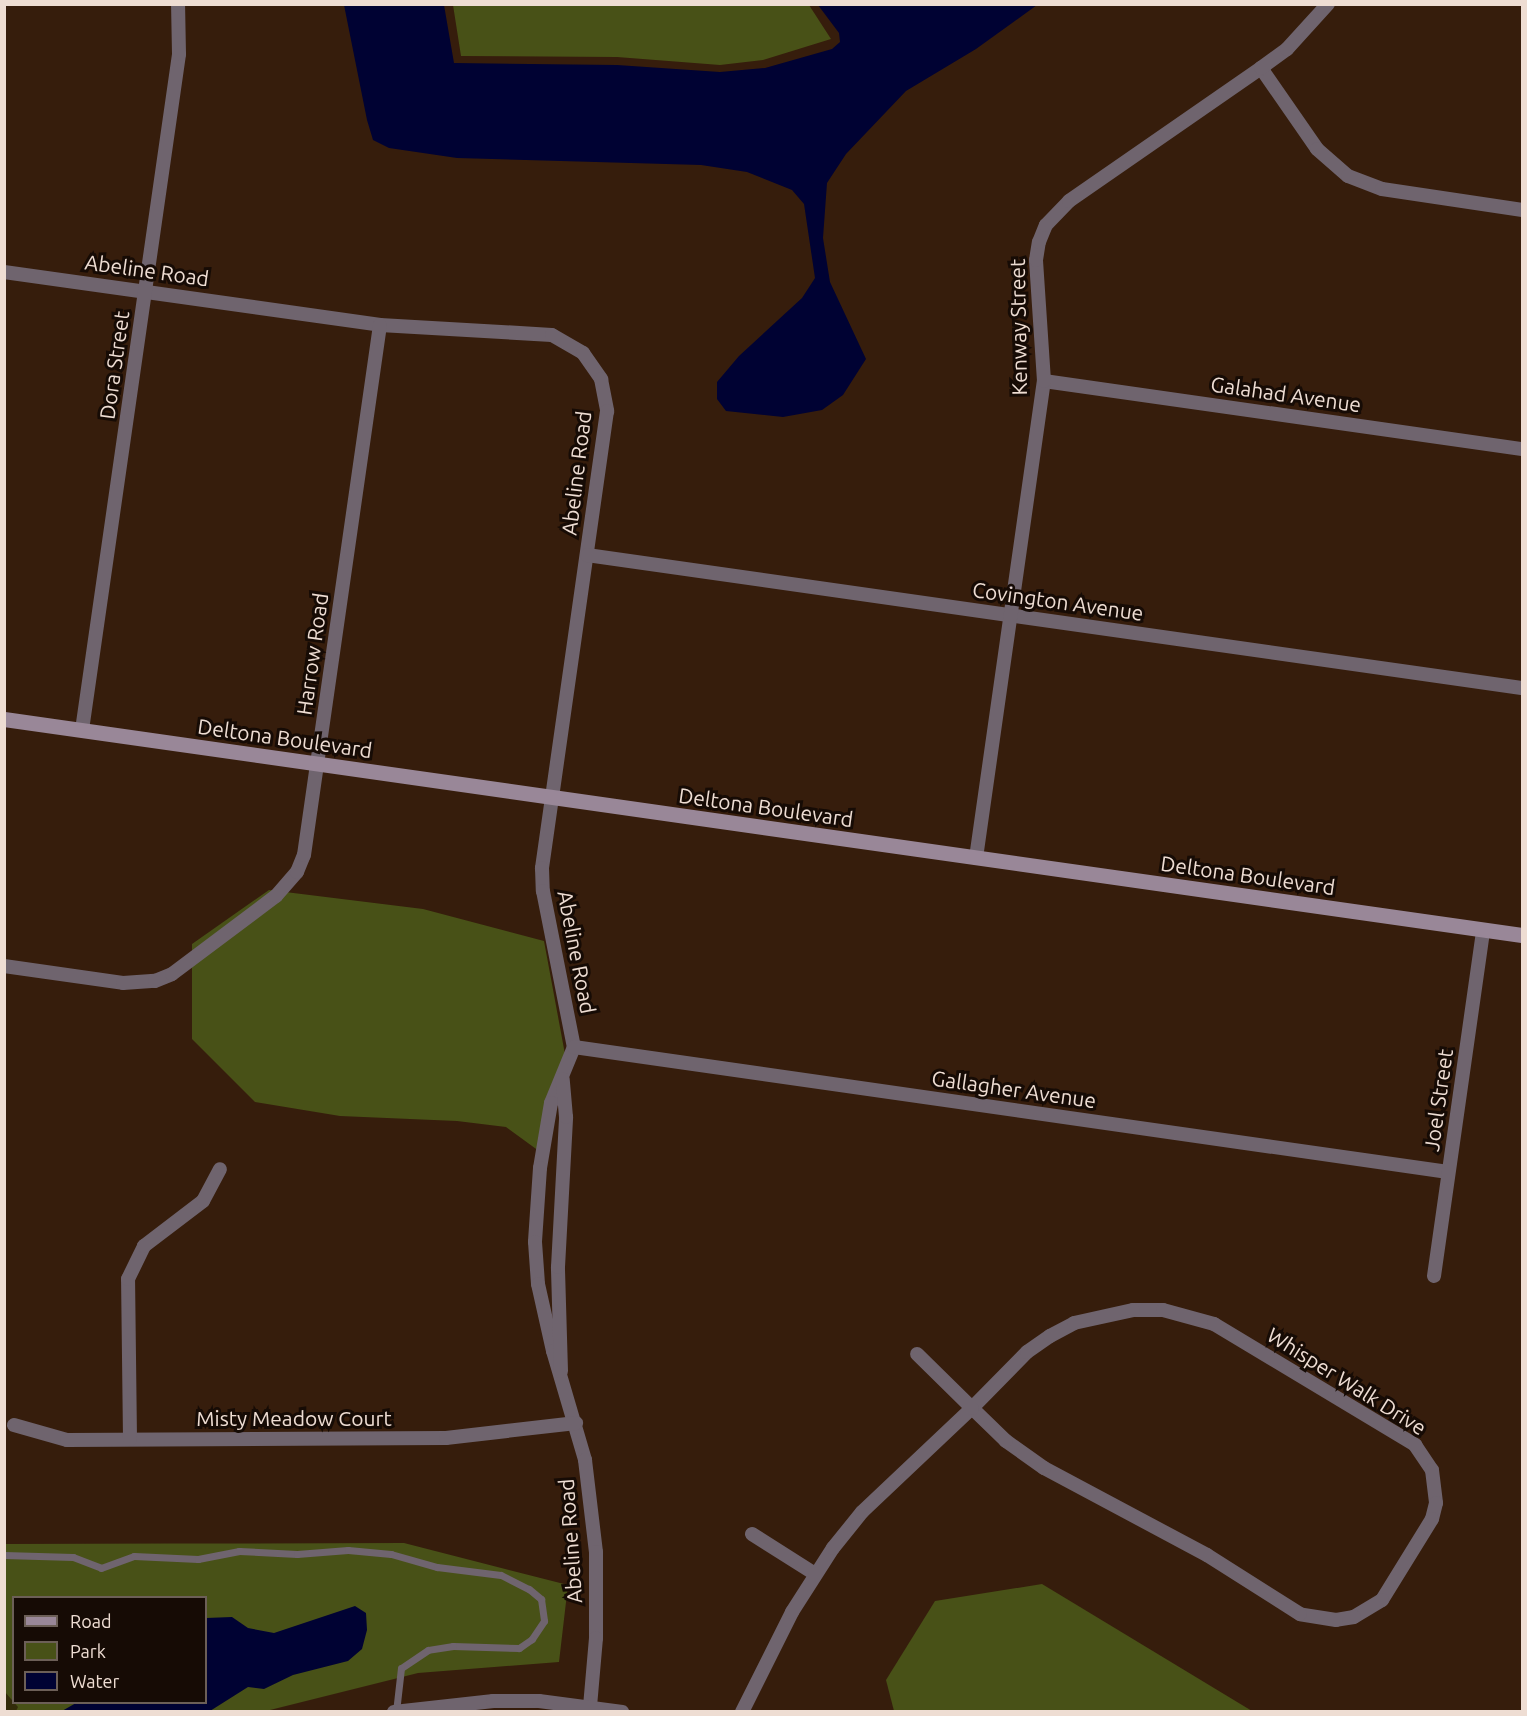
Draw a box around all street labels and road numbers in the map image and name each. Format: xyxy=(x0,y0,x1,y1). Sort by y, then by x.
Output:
street label: Abeline Road xyxy=(83,249,211,291)
street label: Kenway Street xyxy=(1004,258,1032,396)
street label: Dora Street xyxy=(94,309,134,421)
street label: Galahad Avenue xyxy=(1209,371,1363,417)
street label: Abeline Road xyxy=(556,409,596,537)
street label: Covington Avenue xyxy=(971,577,1145,625)
street label: Harrow Road xyxy=(291,591,333,717)
street label: Deltona Boulevard xyxy=(196,713,374,763)
street label: Deltona Boulevard xyxy=(677,782,855,832)
street label: Deltona Boulevard xyxy=(1159,850,1337,900)
street label: Abeline Road xyxy=(553,888,601,1016)
street label: Joel Street xyxy=(1418,1047,1458,1153)
street label: Gallagher Avenue xyxy=(930,1065,1098,1113)
street label: Whisper Walk Drive xyxy=(1263,1322,1431,1440)
street label: Misty Meadow Court xyxy=(196,1405,392,1431)
street label: Abeline Road xyxy=(553,1478,587,1604)

